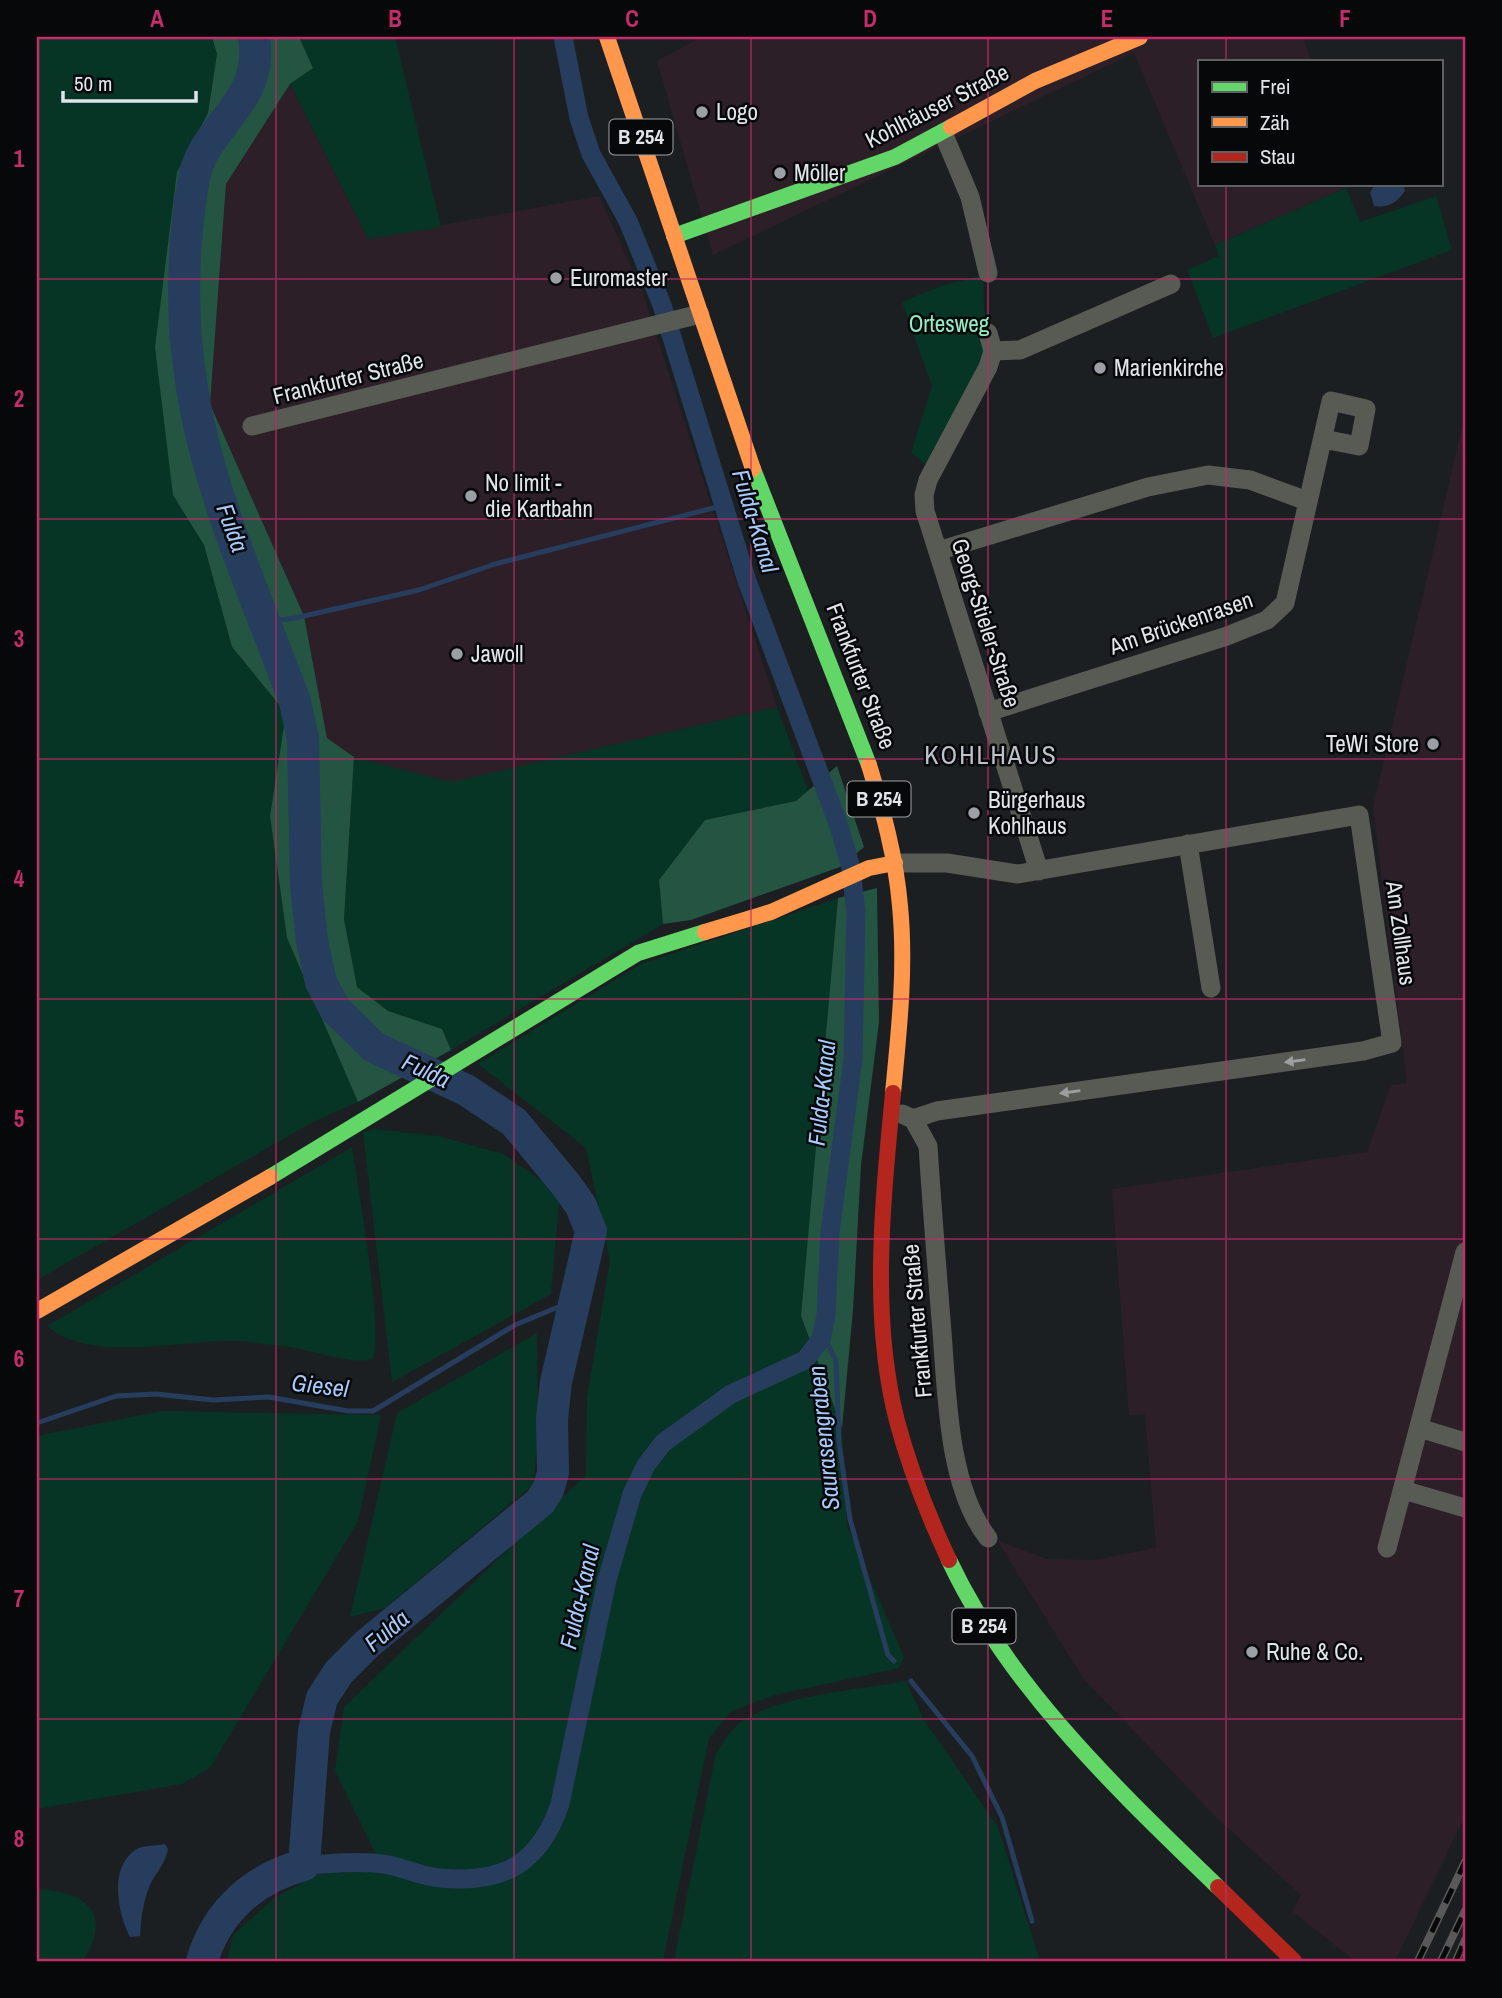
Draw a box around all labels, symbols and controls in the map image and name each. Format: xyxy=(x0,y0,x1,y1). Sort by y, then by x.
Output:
text: A xyxy=(150,3,164,34)
text: B xyxy=(388,3,402,34)
text: C xyxy=(625,3,639,34)
text: D xyxy=(863,3,877,34)
text: E xyxy=(1101,3,1113,34)
text: F xyxy=(1339,3,1351,34)
street label: Kohlhäuser Straße xyxy=(860,56,1014,155)
scale bar xyxy=(63,60,196,104)
legend xyxy=(1198,60,1442,186)
text: 50 m xyxy=(74,69,112,98)
text: Frei xyxy=(1260,72,1291,101)
place label: Logo xyxy=(716,96,758,127)
marker: Logo xyxy=(694,104,710,120)
text: Zäh xyxy=(1260,108,1290,137)
road number: B 254 xyxy=(610,120,672,154)
text: Stau xyxy=(1260,142,1295,171)
text: 1 xyxy=(14,143,25,174)
place label: Möller xyxy=(794,157,846,188)
marker: Möller xyxy=(772,165,788,181)
place label: Euromaster xyxy=(570,262,668,293)
marker: Euromaster xyxy=(548,270,564,286)
park label: Ortesweg xyxy=(909,308,990,339)
street label: Frankfurter Straße xyxy=(269,344,426,411)
place label: Marienkirche xyxy=(1114,352,1224,383)
marker: Marienkirche xyxy=(1092,360,1108,376)
text: 2 xyxy=(14,383,24,414)
water label: Fulda-Kanal xyxy=(725,465,787,577)
place label: No limit - die Kartbahn xyxy=(485,467,593,524)
marker: No limit - die Kartbahn xyxy=(463,488,479,504)
water label: Fulda xyxy=(209,499,256,556)
street label: Georg-Stieler-Straße xyxy=(945,534,1028,711)
street label: Am Brückenrasen xyxy=(1104,583,1257,662)
street label: Frankfurter Straße xyxy=(819,598,904,753)
text: 3 xyxy=(14,623,24,654)
place label: Jawoll xyxy=(471,638,523,669)
marker: Jawoll xyxy=(449,646,465,662)
place label: TeWi Store xyxy=(1326,728,1419,759)
marker: TeWi Store xyxy=(1425,736,1441,752)
district label: KOHLHAUS xyxy=(924,737,1058,772)
road number: B 254 xyxy=(848,782,910,816)
place label: Bürgerhaus Kohlhaus xyxy=(988,784,1086,841)
marker: Bürgerhaus Kohlhaus xyxy=(966,805,982,821)
text: 4 xyxy=(14,863,25,894)
street label: Am Zollhaus xyxy=(1379,878,1424,987)
water label: Fulda-Kanal xyxy=(800,1038,843,1147)
water label: Fulda xyxy=(397,1045,456,1095)
one-way arrow xyxy=(1284,1055,1306,1066)
one-way arrow xyxy=(1059,1087,1081,1098)
text: 5 xyxy=(14,1103,24,1134)
street label: Frankfurter Straße xyxy=(894,1243,939,1399)
text: 6 xyxy=(14,1343,24,1374)
water label: Saurasengraben xyxy=(799,1364,847,1512)
water label: Giesel xyxy=(290,1366,351,1404)
water label: Fulda-Kanal xyxy=(552,1541,607,1652)
text: 7 xyxy=(14,1583,24,1614)
water label: Fulda xyxy=(357,1602,416,1658)
road number: B 254 xyxy=(953,1608,1016,1644)
place label: Ruhe & Co. xyxy=(1266,1636,1364,1667)
marker: Ruhe & Co. xyxy=(1244,1644,1260,1660)
text: 8 xyxy=(14,1823,24,1854)

